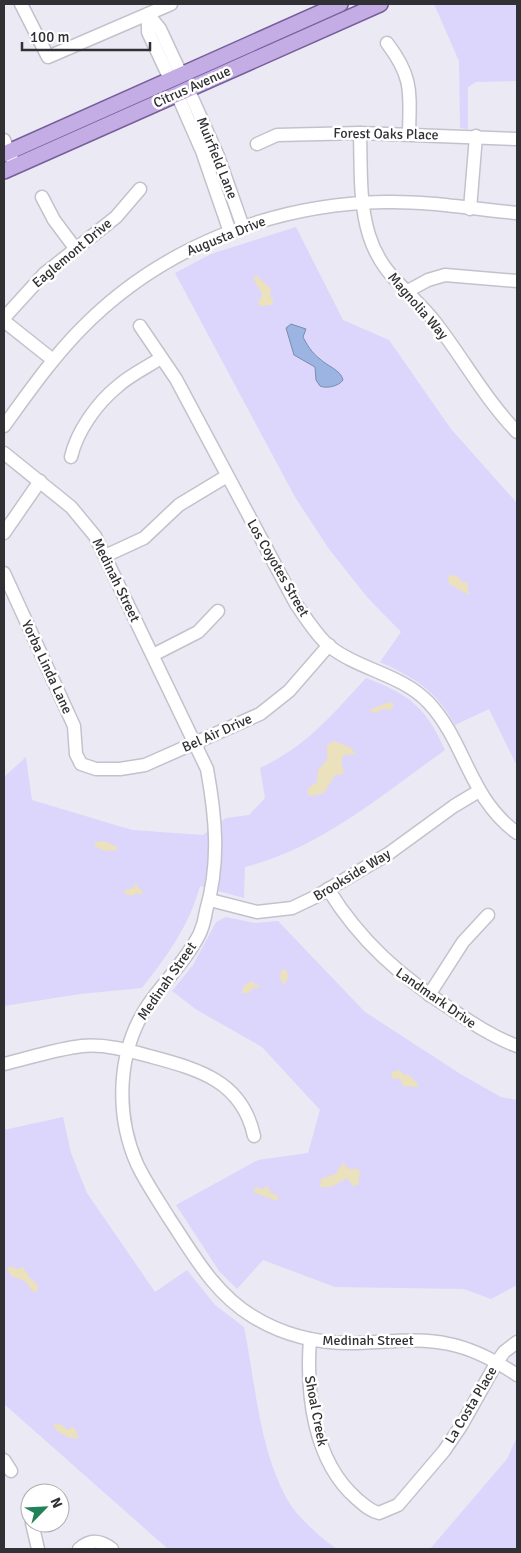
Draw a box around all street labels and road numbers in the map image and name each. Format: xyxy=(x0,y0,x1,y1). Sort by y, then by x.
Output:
street label: Citrus Avenue xyxy=(151,62,233,112)
street label: Muirfield Lane xyxy=(193,115,241,201)
street label: Forest Oaks Place xyxy=(333,125,439,143)
street label: Augusta Drive xyxy=(184,212,268,260)
street label: Eaglemont Drive xyxy=(29,215,115,291)
street label: Magnolia Way xyxy=(384,269,452,343)
street label: Los Coyotes Street xyxy=(243,516,313,620)
street label: Medinah Street xyxy=(88,535,144,625)
street label: Yorba Linda Lane xyxy=(18,618,76,716)
street label: Bel Air Drive xyxy=(179,710,255,756)
street label: Brookside Way xyxy=(310,845,394,905)
street label: Medinah Street xyxy=(134,939,200,1023)
street label: Landmark Drive xyxy=(393,964,479,1032)
street label: Medinah Street xyxy=(322,1332,414,1349)
street label: La Costa Place xyxy=(441,1363,501,1447)
street label: Shoal Creek xyxy=(301,1374,331,1448)

